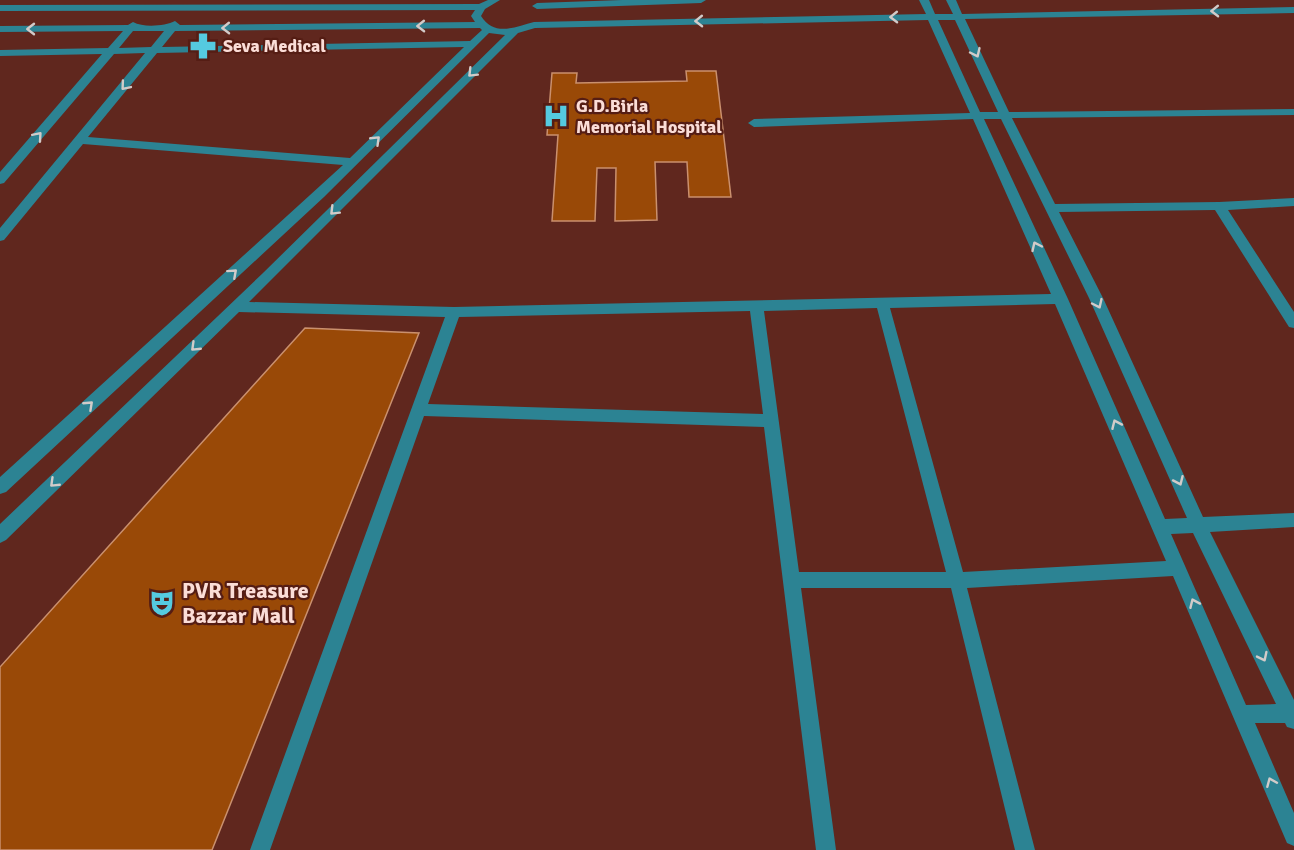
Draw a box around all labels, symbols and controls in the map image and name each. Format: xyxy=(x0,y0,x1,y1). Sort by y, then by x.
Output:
one-way arrow xyxy=(1210,5,1219,17)
one-way arrow xyxy=(889,11,898,24)
one-way arrow xyxy=(694,15,703,27)
one-way arrow xyxy=(417,19,426,32)
one-way arrow xyxy=(222,22,231,34)
one-way arrow xyxy=(27,23,36,35)
pharmacy icon: Seva Medical xyxy=(188,31,218,61)
place label: Seva Medical xyxy=(223,35,326,57)
one-way arrow xyxy=(969,46,981,57)
one-way arrow xyxy=(469,66,479,77)
one-way arrow xyxy=(121,79,132,90)
place label: G.D.Birla Memorial Hospital xyxy=(576,95,722,138)
hospital icon: G.D.Birla Memorial Hospital xyxy=(541,101,571,131)
one-way arrow xyxy=(31,132,42,143)
one-way arrow xyxy=(369,136,379,147)
one-way arrow xyxy=(330,203,341,214)
one-way arrow xyxy=(1032,242,1044,253)
one-way arrow xyxy=(226,269,237,280)
one-way arrow xyxy=(1091,297,1103,308)
one-way arrow xyxy=(191,340,201,351)
one-way arrow xyxy=(83,401,93,412)
one-way arrow xyxy=(1111,420,1123,431)
one-way arrow xyxy=(51,475,62,486)
one-way arrow xyxy=(1171,475,1183,486)
place label: PVR Treasure Bazzar Mall xyxy=(182,577,309,629)
theatre icon: PVR Treasure Bazzar Mall xyxy=(147,588,177,618)
one-way arrow xyxy=(1189,598,1201,609)
one-way arrow xyxy=(1256,651,1267,661)
one-way arrow xyxy=(1266,778,1278,789)

